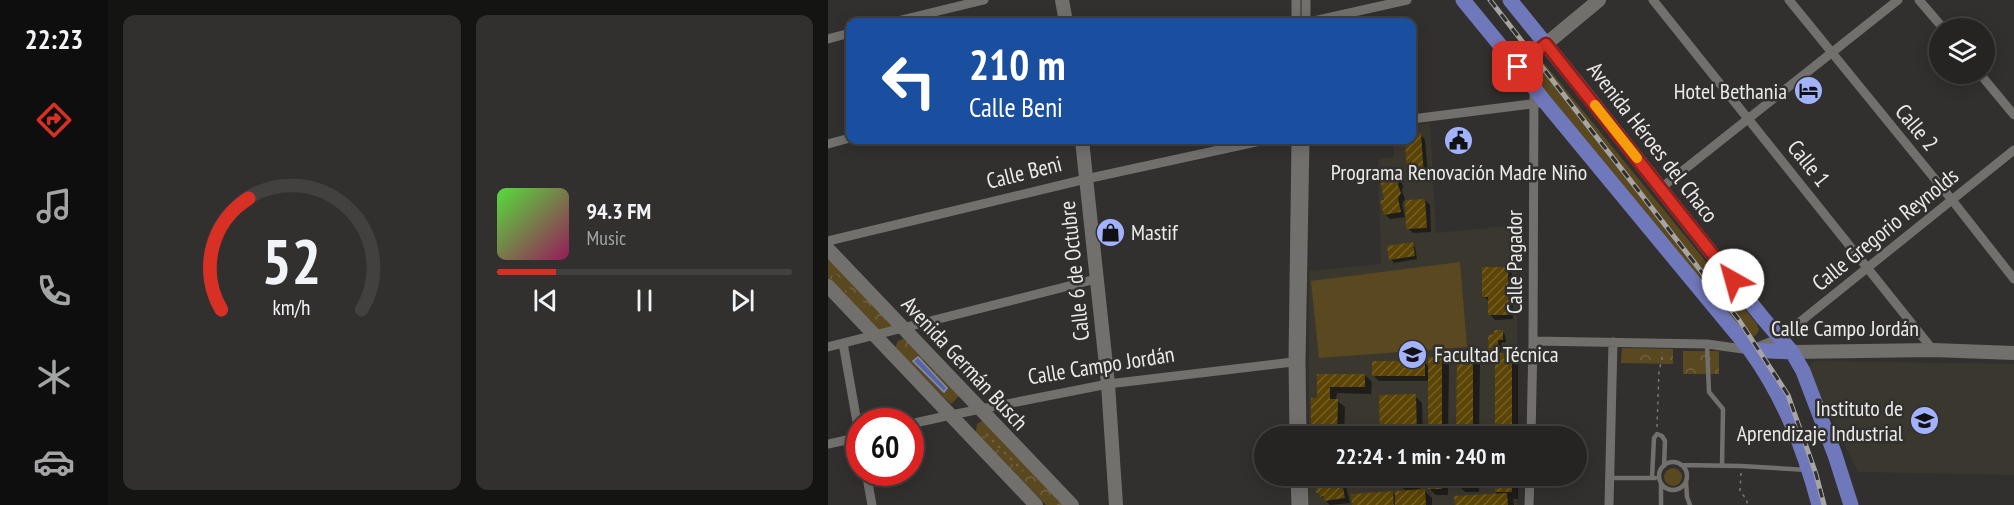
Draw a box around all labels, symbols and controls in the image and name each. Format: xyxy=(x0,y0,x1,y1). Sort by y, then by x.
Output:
map controls xyxy=(1929,18,1995,84)
button: layers xyxy=(1929,18,1995,84)
text: 22:23 xyxy=(25,22,83,56)
text: 210 m xyxy=(969,37,1066,92)
pin xyxy=(1492,41,1543,92)
icon: left xyxy=(870,42,948,120)
icon: arrive xyxy=(1501,50,1534,83)
street label: Avenida Héroes del Chaco xyxy=(1582,56,1724,228)
hotel icon: Hotel Bethania xyxy=(1792,75,1824,107)
place label: Hotel Bethania xyxy=(1674,77,1787,105)
text: Calle Beni xyxy=(969,90,1063,124)
street label: Calle 2 xyxy=(1889,98,1945,156)
icon: directions xyxy=(33,99,75,141)
public building icon: Programa Renovación Madre Niño xyxy=(1443,124,1475,156)
street label: Calle 1 xyxy=(1782,134,1836,192)
street label: Calle Beni xyxy=(984,149,1064,195)
place label: Programa Renovación Madre Niño xyxy=(1331,158,1587,186)
street label: Calle Gregorio Reynolds xyxy=(1806,161,1964,297)
icon: music xyxy=(33,185,75,227)
text: 94.3 FM xyxy=(587,197,651,225)
street label: Calle 6 de Octubre xyxy=(1053,200,1095,342)
street label: Calle Pagador xyxy=(1500,210,1528,314)
shop icon: Mastif xyxy=(1094,216,1126,248)
place label: Mastif xyxy=(1131,218,1179,246)
text: 52 xyxy=(262,220,322,301)
text: Music xyxy=(587,225,626,251)
position arrow xyxy=(1701,248,1765,312)
icon: phone xyxy=(33,270,75,312)
icon: previous xyxy=(529,284,562,317)
icon: pause xyxy=(628,284,661,317)
icon: next xyxy=(726,284,759,317)
street label: Avenida Germán Busch xyxy=(896,290,1034,436)
text: km/h xyxy=(273,293,311,321)
street label: Calle Campo Jordán xyxy=(1771,314,1919,342)
school or university icon: Facultad Técnica xyxy=(1397,338,1429,370)
street label: Calle Campo Jordán xyxy=(1026,340,1176,390)
place label: Facultad Técnica xyxy=(1434,340,1559,368)
icon: climate xyxy=(33,356,75,398)
place label: Instituto de Aprendizaje Industrial xyxy=(1737,394,1904,447)
school or university icon: Instituto de Aprendizaje Industrial xyxy=(1908,405,1940,437)
speed limit sign: 60 xyxy=(846,408,924,486)
icon: car xyxy=(33,441,75,483)
text: 22:24 · 1 min · 240 m xyxy=(1335,442,1506,470)

